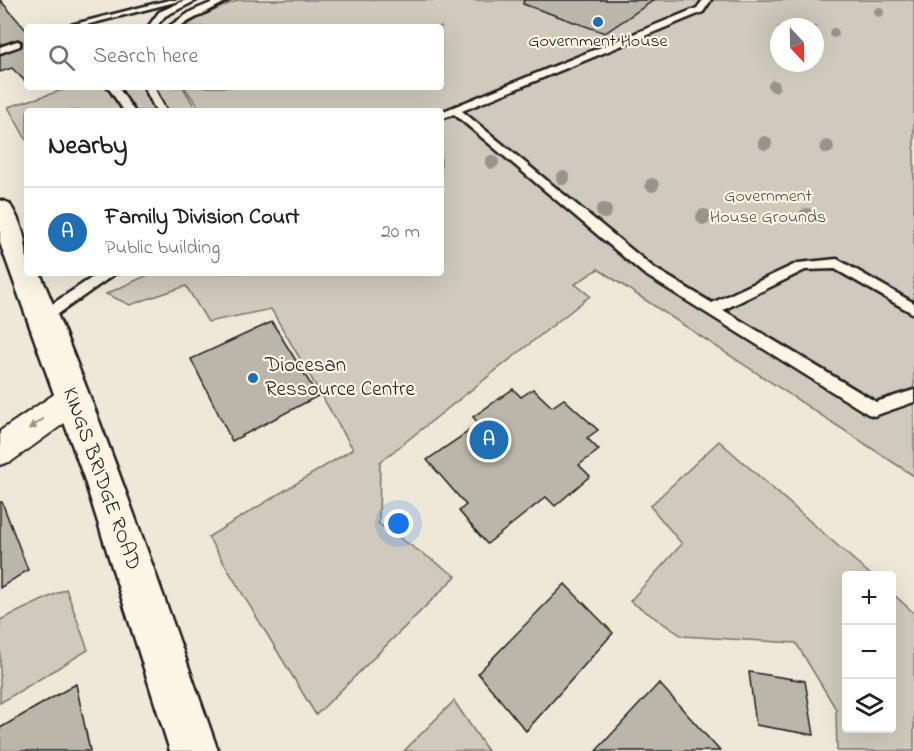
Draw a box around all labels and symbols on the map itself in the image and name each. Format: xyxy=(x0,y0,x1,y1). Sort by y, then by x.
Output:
marker: Government House xyxy=(591,15,605,29)
north arrow xyxy=(770,18,824,72)
place label: Government House xyxy=(528,29,669,55)
park label: Government House Grounds xyxy=(710,184,826,231)
place label: Diocesan Ressource Centre xyxy=(264,351,416,405)
marker: Diocesan Ressource Centre xyxy=(246,371,260,385)
street label: KINGS BRIDGE ROAD xyxy=(54,383,148,575)
one-way arrow xyxy=(29,418,45,430)
pin: A xyxy=(470,418,508,462)
your location xyxy=(384,509,413,538)

